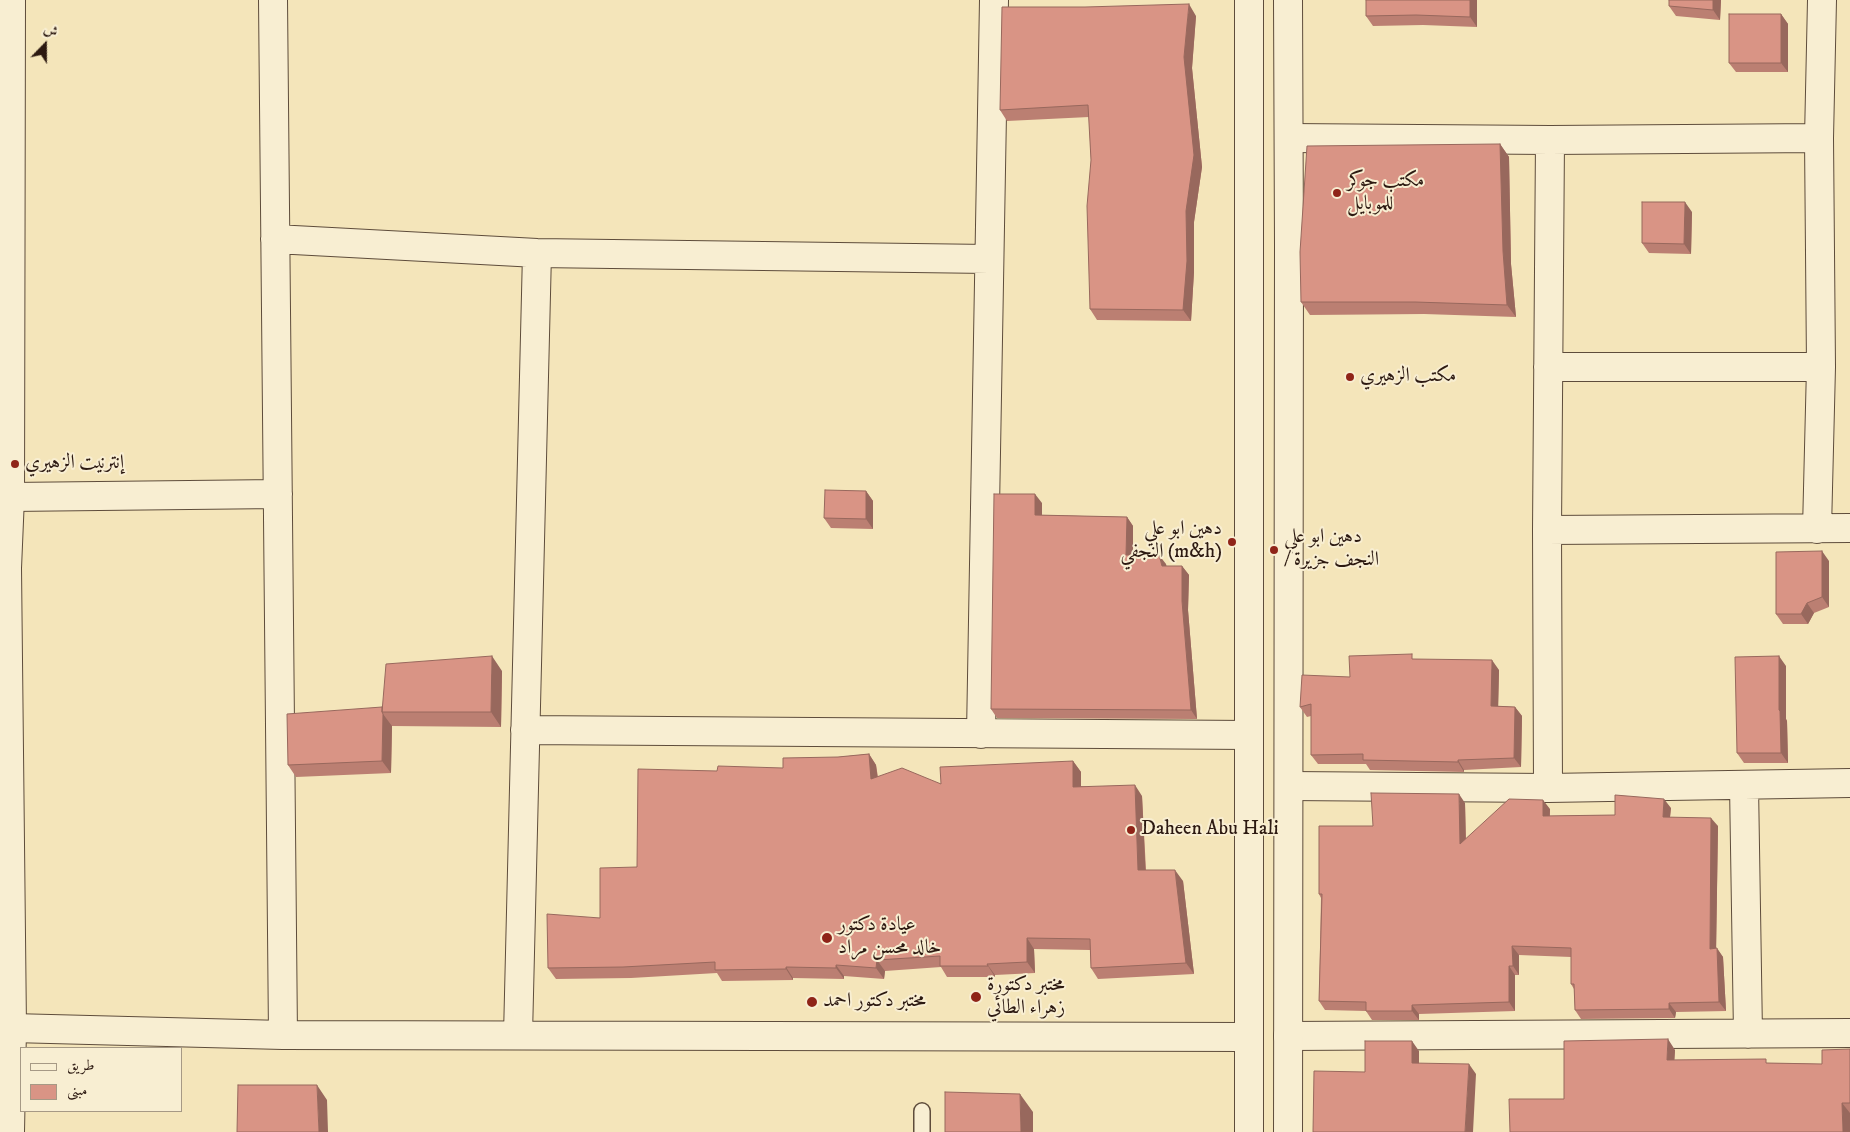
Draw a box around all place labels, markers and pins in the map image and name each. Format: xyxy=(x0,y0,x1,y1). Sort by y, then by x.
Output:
place label: مكتب جوكر للموبايل xyxy=(1347,170,1424,217)
marker: مكتب جوكر للموبايل xyxy=(1331,187,1343,199)
place label: مكتب الزهيري xyxy=(1360,365,1456,389)
marker: مكتب الزهيري xyxy=(1344,371,1356,383)
place label: إنترنيت الزهيري xyxy=(25,452,124,476)
marker: إنترنيت الزهيري xyxy=(9,458,21,470)
place label: دهين ابو علي النجفي (m&h) xyxy=(1121,518,1222,565)
place label: دهين ابو علي / النجف جزيرة xyxy=(1284,526,1379,573)
marker: دهين ابو علي النجفي (m&h) xyxy=(1226,536,1238,548)
marker: دهين ابو علي / النجف جزيرة xyxy=(1268,544,1280,556)
place label: Daheen Abu Hali xyxy=(1141,818,1279,842)
marker: Daheen Abu Hali xyxy=(1125,824,1137,836)
place label: عيادة دكتور خالد محسن مراد xyxy=(838,914,941,961)
marker: عيادة دكتور خالد محسن مراد xyxy=(820,931,834,945)
place label: مختبر دكتورة زهراء الطائي xyxy=(987,974,1065,1021)
place label: مختبر دكتور احمد xyxy=(823,990,926,1014)
marker: مختبر دكتورة زهراء الطائي xyxy=(969,990,983,1004)
marker: مختبر دكتور احمد xyxy=(805,995,819,1009)

